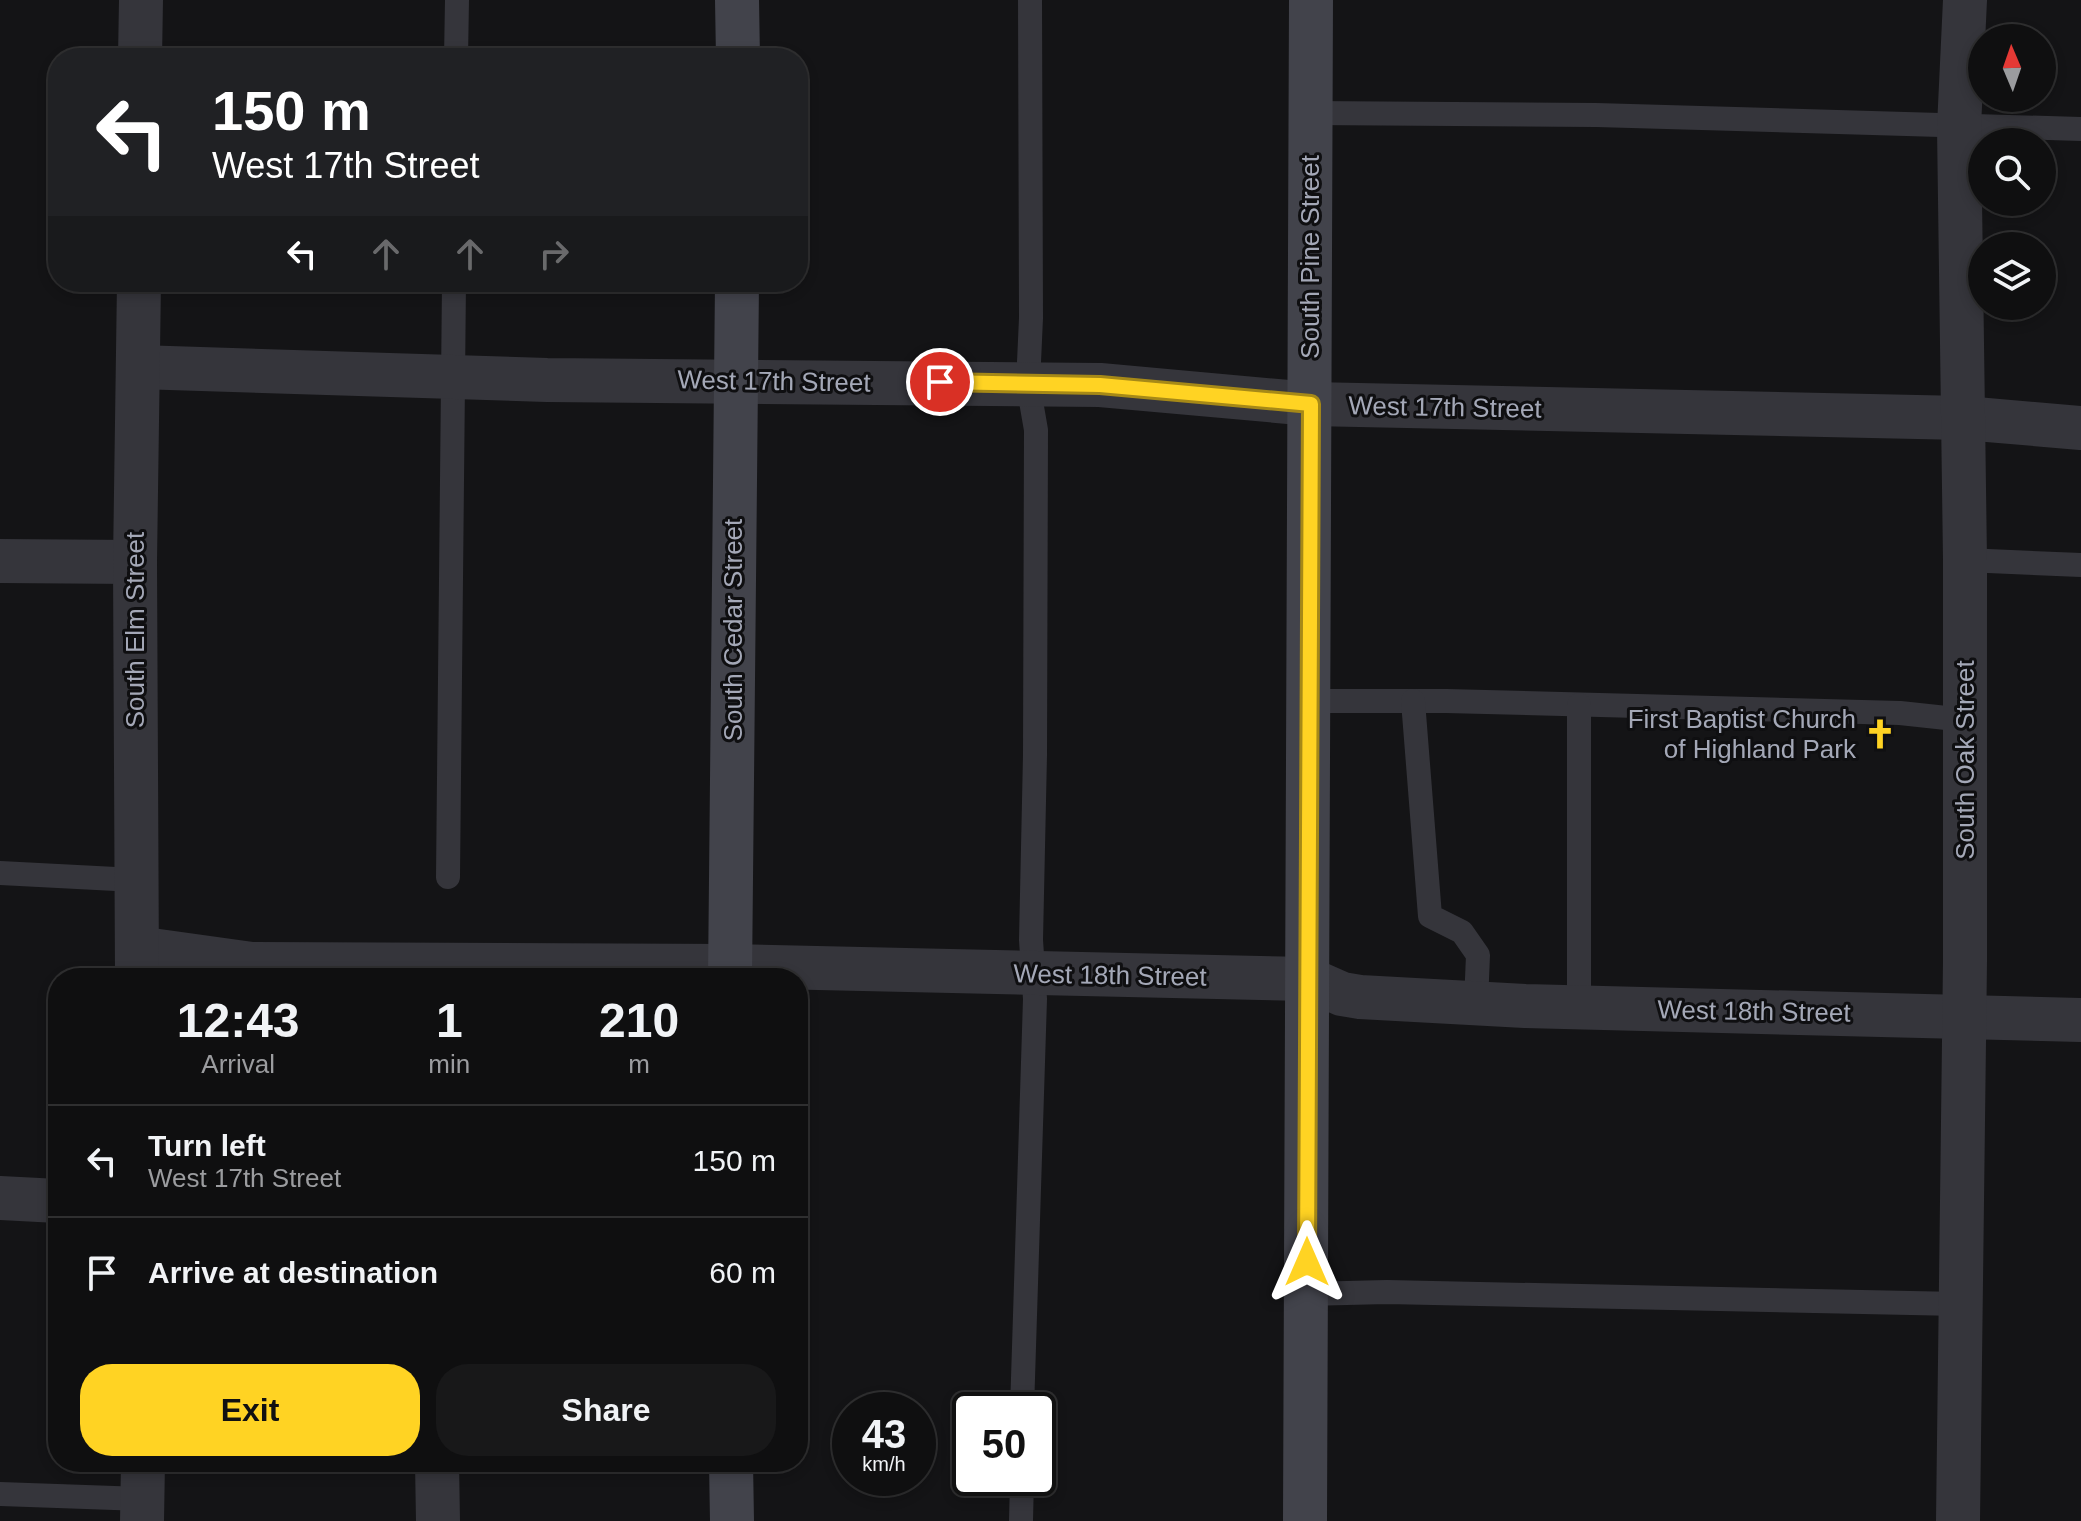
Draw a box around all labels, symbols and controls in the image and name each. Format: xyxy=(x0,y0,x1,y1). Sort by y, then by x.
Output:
north arrow xyxy=(1968,24,2056,112)
map controls xyxy=(1968,24,2056,320)
text: 150 m xyxy=(212,79,371,142)
icon: left xyxy=(80,80,184,184)
button: search xyxy=(1968,128,2056,216)
text: West 17th Street xyxy=(212,145,479,186)
street label: South Pine Street xyxy=(1295,154,1325,359)
icon: left xyxy=(280,232,324,276)
icon: ahead xyxy=(364,232,408,276)
icon: ahead xyxy=(448,232,492,276)
icon: right xyxy=(532,232,576,276)
button: layers xyxy=(1968,232,2056,320)
pin xyxy=(906,348,974,416)
icon: arrive xyxy=(918,360,962,404)
street label: West 17th Street xyxy=(677,364,872,398)
street label: West 17th Street xyxy=(1348,390,1543,424)
street label: South Cedar Street xyxy=(718,518,748,741)
street label: South Elm Street xyxy=(120,531,150,728)
street label: South Oak Street xyxy=(1950,660,1980,860)
place label: First Baptist Church of Highland Park xyxy=(1628,704,1857,764)
church icon: First Baptist Church of Highland Park xyxy=(1863,717,1897,751)
street label: West 18th Street xyxy=(1013,958,1208,992)
text: 12:43 xyxy=(177,994,300,1047)
text: 1 xyxy=(436,994,463,1047)
text: 210 xyxy=(599,994,679,1047)
street label: West 18th Street xyxy=(1657,994,1852,1028)
text: Arrival xyxy=(201,1049,275,1079)
text: min xyxy=(428,1049,470,1079)
text: m xyxy=(628,1049,650,1079)
text: Turn left xyxy=(148,1129,266,1162)
icon: left xyxy=(80,1139,124,1183)
text: 150 m xyxy=(693,1144,776,1177)
text: West 17th Street xyxy=(148,1163,341,1193)
position arrow xyxy=(1265,1220,1349,1304)
icon: arrive xyxy=(80,1251,124,1295)
text: Arrive at destination xyxy=(148,1256,438,1289)
text: 60 m xyxy=(709,1256,776,1289)
button: Exit xyxy=(80,1364,420,1456)
button: Share xyxy=(436,1364,776,1456)
speed limit sign: 50 xyxy=(952,1392,1056,1496)
text: 43 xyxy=(862,1412,906,1456)
text: km/h xyxy=(862,1453,906,1475)

